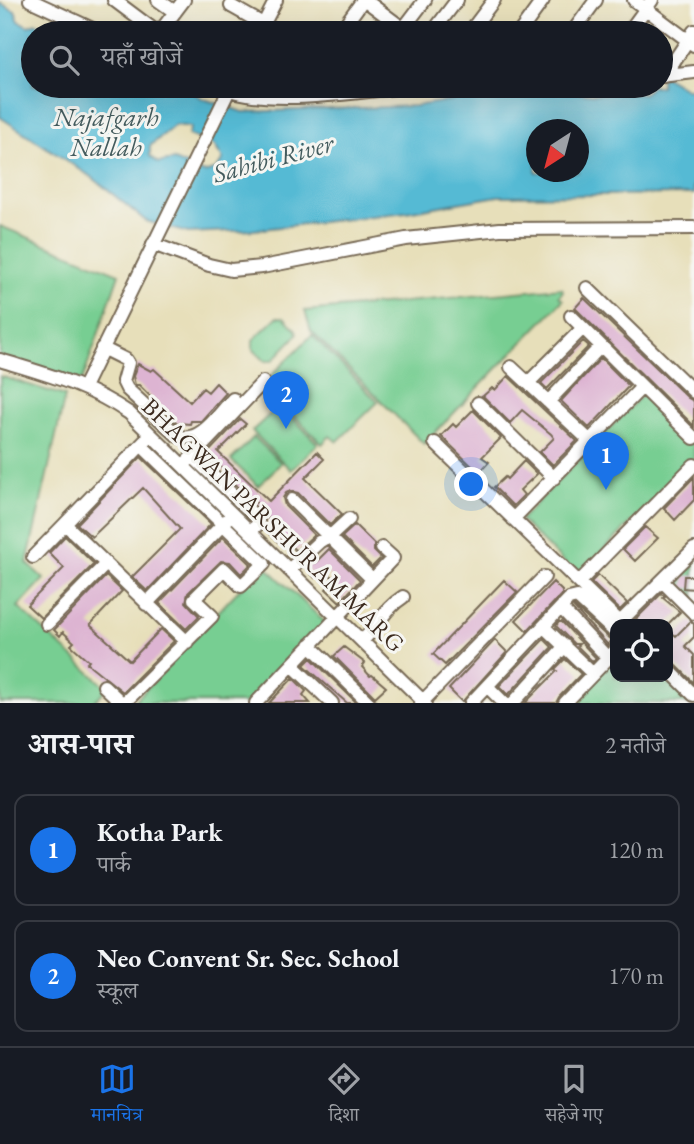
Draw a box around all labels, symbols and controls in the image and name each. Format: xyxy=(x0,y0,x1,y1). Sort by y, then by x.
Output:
search box xyxy=(21,21,673,98)
text: यहाँ खोजें xyxy=(101,39,182,73)
icon: search xyxy=(45,41,83,79)
water label: Najafgarh Nallah xyxy=(52,100,159,164)
north arrow xyxy=(526,119,589,182)
water label: Sahibi River xyxy=(208,125,338,191)
pin: 2 xyxy=(263,371,309,429)
street label: BHAGWAN PARSHURAM MARG xyxy=(136,391,411,658)
pin: 1 xyxy=(583,432,629,490)
your location xyxy=(454,467,488,501)
map controls xyxy=(610,619,673,682)
button: locate xyxy=(610,619,673,682)
text: आस-पास xyxy=(28,724,133,763)
text: 2 नतीजे xyxy=(605,730,666,760)
text: Kotha Park xyxy=(97,815,222,849)
text: 1 xyxy=(47,835,59,865)
text: 120 m xyxy=(608,835,664,865)
text: पार्क xyxy=(97,849,131,879)
text: Neo Convent Sr. Sec. School xyxy=(97,941,399,975)
text: 2 xyxy=(47,961,59,991)
text: 170 m xyxy=(608,961,664,991)
text: स्कूल xyxy=(97,975,138,1005)
tab: मानचित्र xyxy=(91,1060,143,1133)
tab: दिशा xyxy=(325,1060,363,1133)
tab: सहेजे गए xyxy=(545,1060,603,1133)

